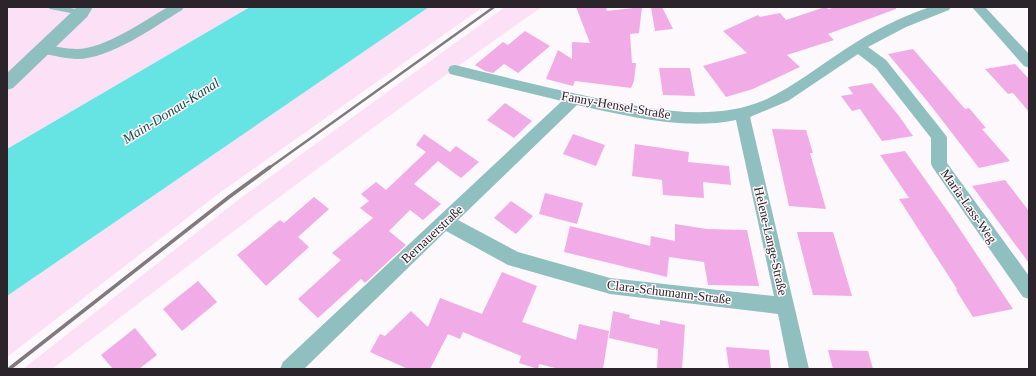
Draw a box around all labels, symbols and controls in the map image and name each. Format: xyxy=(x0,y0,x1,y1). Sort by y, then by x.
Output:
water label: Main-Donau-Kanal xyxy=(119,75,222,147)
street label: Fanny-Hensel-Straße xyxy=(560,88,672,122)
street label: Maria-Lass-Weg xyxy=(938,166,1000,246)
street label: Helene-Lange-Straße xyxy=(751,185,791,297)
street label: Bernauerstraße xyxy=(398,202,466,266)
street label: Clara-Schumann-Straße xyxy=(606,277,732,307)

